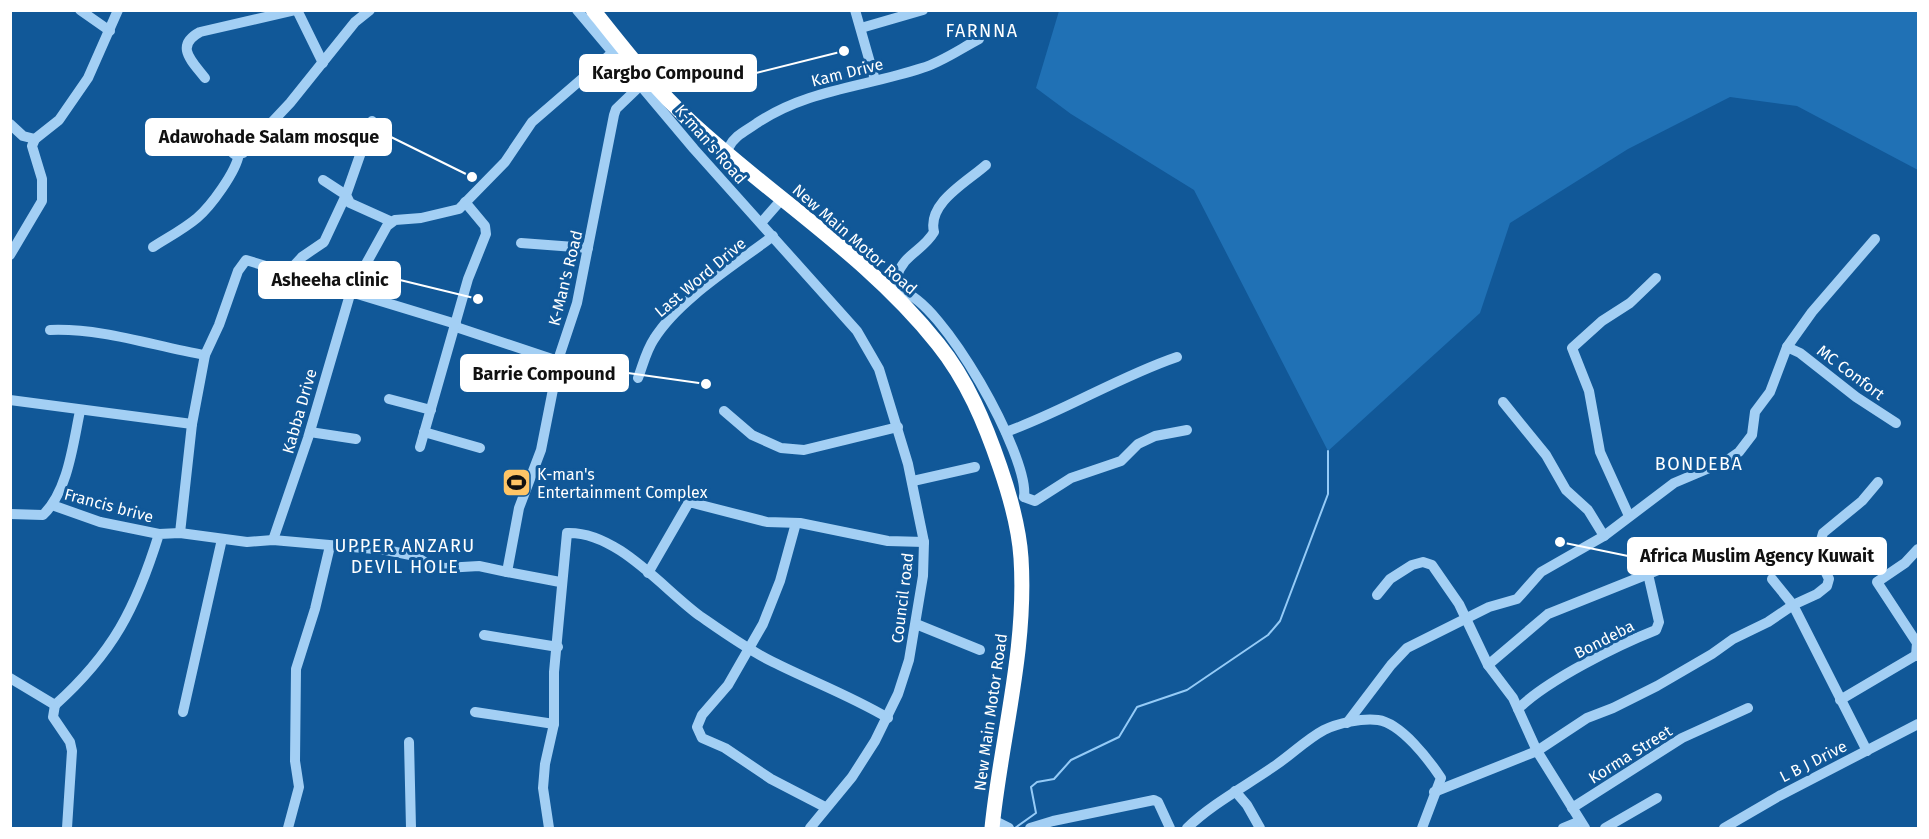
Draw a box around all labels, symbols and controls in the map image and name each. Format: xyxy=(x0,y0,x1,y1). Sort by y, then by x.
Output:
district label: FARNNA xyxy=(945,20,1019,42)
street label: Kam Drive xyxy=(809,54,885,91)
callout: Kargbo Compound xyxy=(580,55,756,91)
text: Kargbo Compound xyxy=(592,62,744,84)
street label: K-man's Road xyxy=(671,101,750,188)
callout: Adawohade Salam mosque xyxy=(146,119,391,155)
text: Adawohade Salam mosque xyxy=(158,126,379,148)
street label: New Main Motor Road xyxy=(789,180,921,299)
street label: K-Man's Road xyxy=(544,228,587,328)
street label: Last Word Drive xyxy=(651,234,750,321)
callout: Asheeha clinic xyxy=(259,262,400,298)
text: Asheeha clinic xyxy=(270,269,389,291)
street label: MC Confort xyxy=(1813,341,1888,404)
callout: Barrie Compound xyxy=(461,355,628,391)
text: Barrie Compound xyxy=(472,363,616,385)
street label: Kabba Drive xyxy=(278,367,321,456)
district label: BONDEBA xyxy=(1655,453,1743,475)
place label: K-man's Entertainment Complex xyxy=(537,465,708,502)
sports icon: K-man's Entertainment Complex xyxy=(500,467,532,499)
street label: Francis brive xyxy=(62,484,156,527)
district label: UPPER ANZARU DEVIL HOLE xyxy=(334,535,476,578)
callout: Africa Muslim Agency Kuwait xyxy=(1628,538,1886,574)
text: Africa Muslim Agency Kuwait xyxy=(1639,545,1875,567)
street label: Council road xyxy=(888,552,917,644)
street label: Bondeba xyxy=(1571,616,1637,663)
street label: New Main Motor Road xyxy=(970,632,1011,792)
street label: Korma Street xyxy=(1585,721,1676,788)
street label: L B J Drive xyxy=(1776,736,1850,786)

